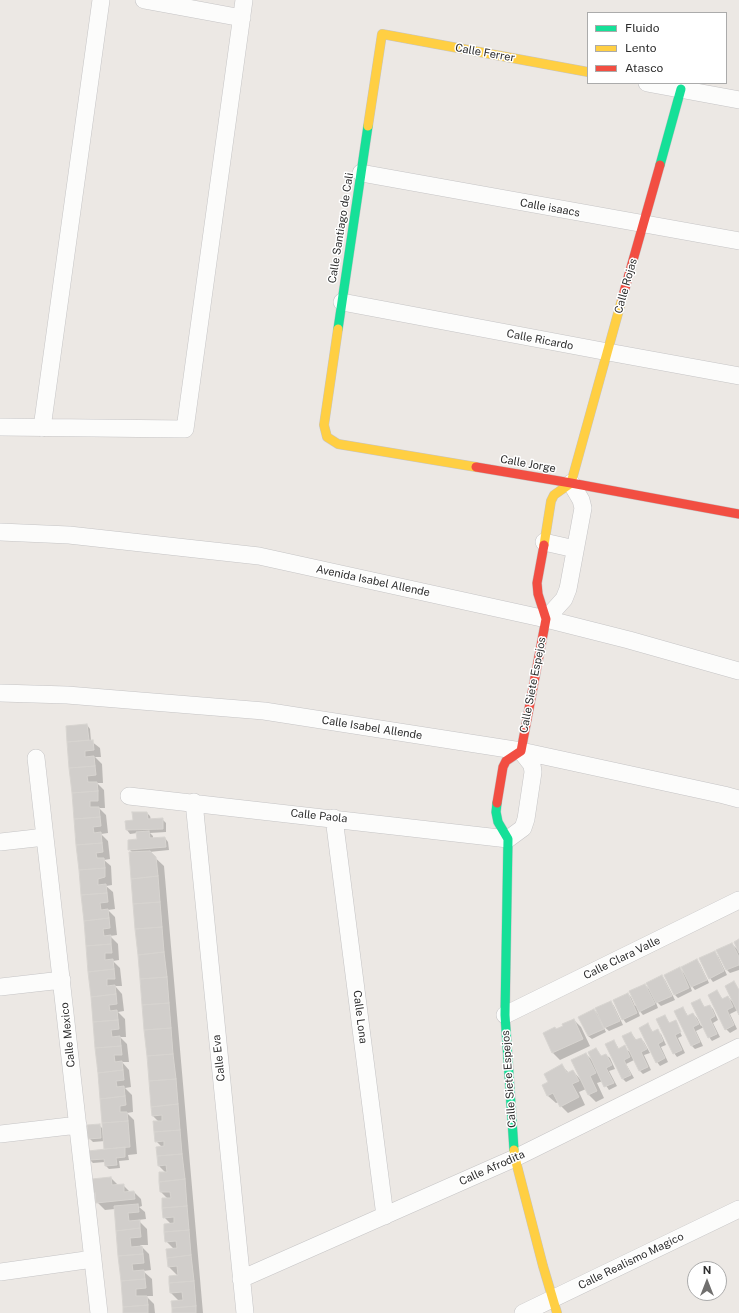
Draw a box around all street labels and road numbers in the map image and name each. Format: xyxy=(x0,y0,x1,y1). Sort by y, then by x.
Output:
street label: Calle Ferrer xyxy=(454,41,516,65)
street label: Calle Santiago de Cali xyxy=(326,172,356,284)
street label: Calle isaacs xyxy=(519,196,581,220)
street label: Calle Rojas xyxy=(612,257,640,315)
street label: Calle Ricardo xyxy=(505,327,575,353)
street label: Calle Jorge xyxy=(499,453,557,475)
street label: Avenida Isabel Allende xyxy=(315,562,431,600)
street label: Calle Siete Espejos xyxy=(517,636,549,734)
street label: Calle Isabel Allende xyxy=(321,714,423,742)
street label: Calle Paola xyxy=(290,806,348,826)
street label: Calle Clara Valle xyxy=(581,934,663,982)
street label: Calle Lona xyxy=(350,990,370,1044)
street label: Calle Mexico xyxy=(58,1002,78,1068)
street label: Calle Siete Espejos xyxy=(499,1030,519,1128)
street label: Calle Eva xyxy=(210,1034,228,1082)
street label: Calle Afrodita xyxy=(457,1148,527,1188)
street label: Calle Realismo Magico xyxy=(576,1230,686,1292)

